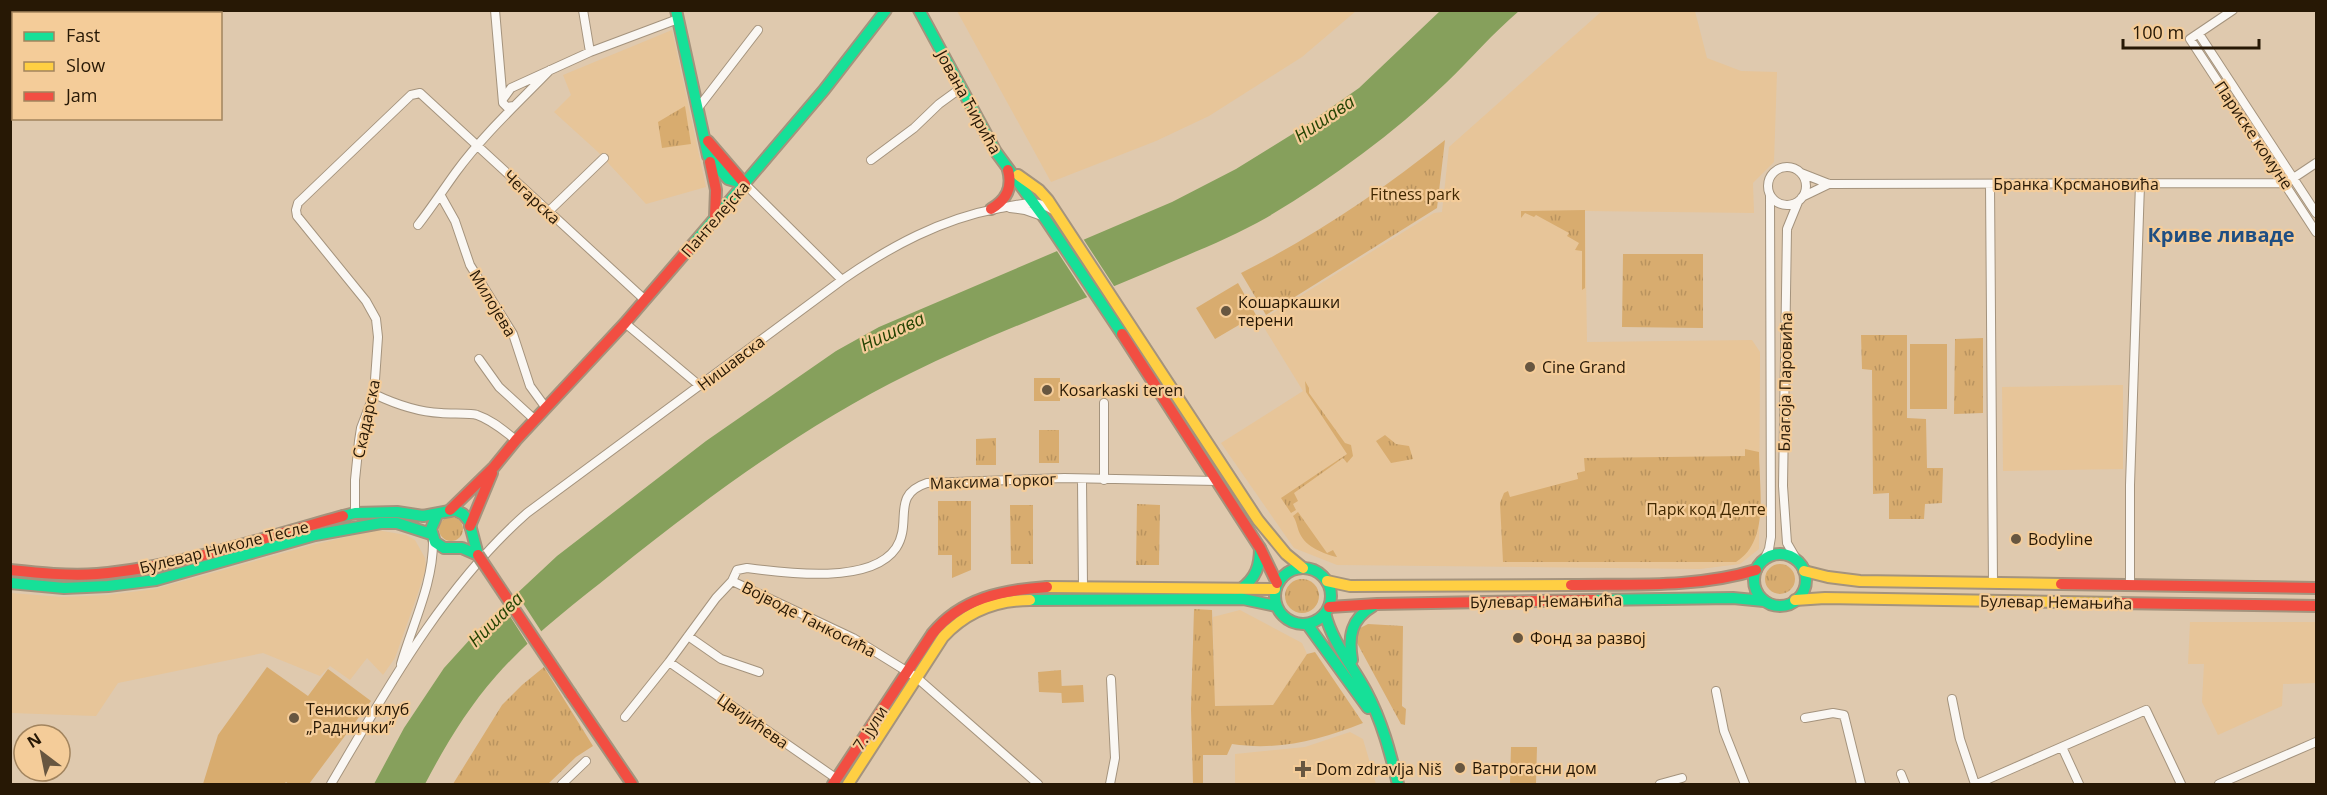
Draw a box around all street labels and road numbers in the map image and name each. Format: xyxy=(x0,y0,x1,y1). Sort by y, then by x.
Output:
street label: Јована Ћирића xyxy=(930,44,1007,158)
street label: Париске комуне xyxy=(2210,76,2298,194)
street label: Чегарска xyxy=(499,165,565,229)
street label: Бранка Крсмановића xyxy=(1993,173,2159,195)
street label: Пантелејска xyxy=(676,176,754,262)
street label: Милојева xyxy=(464,265,522,341)
street label: Благоја Паровића xyxy=(1773,312,1797,452)
street label: Нишавска xyxy=(693,330,769,396)
street label: Скадарска xyxy=(347,378,385,460)
street label: Максима Горког xyxy=(929,468,1057,494)
street label: Булевар Николе Тесле xyxy=(137,515,311,579)
street label: Војводе Танкосића xyxy=(738,576,880,662)
street label: Булевар Немањића xyxy=(1470,589,1622,613)
street label: Булевар Немањића xyxy=(1980,590,2132,614)
street label: Цвијићева xyxy=(713,688,793,754)
street label: 7. јули xyxy=(847,702,893,754)

